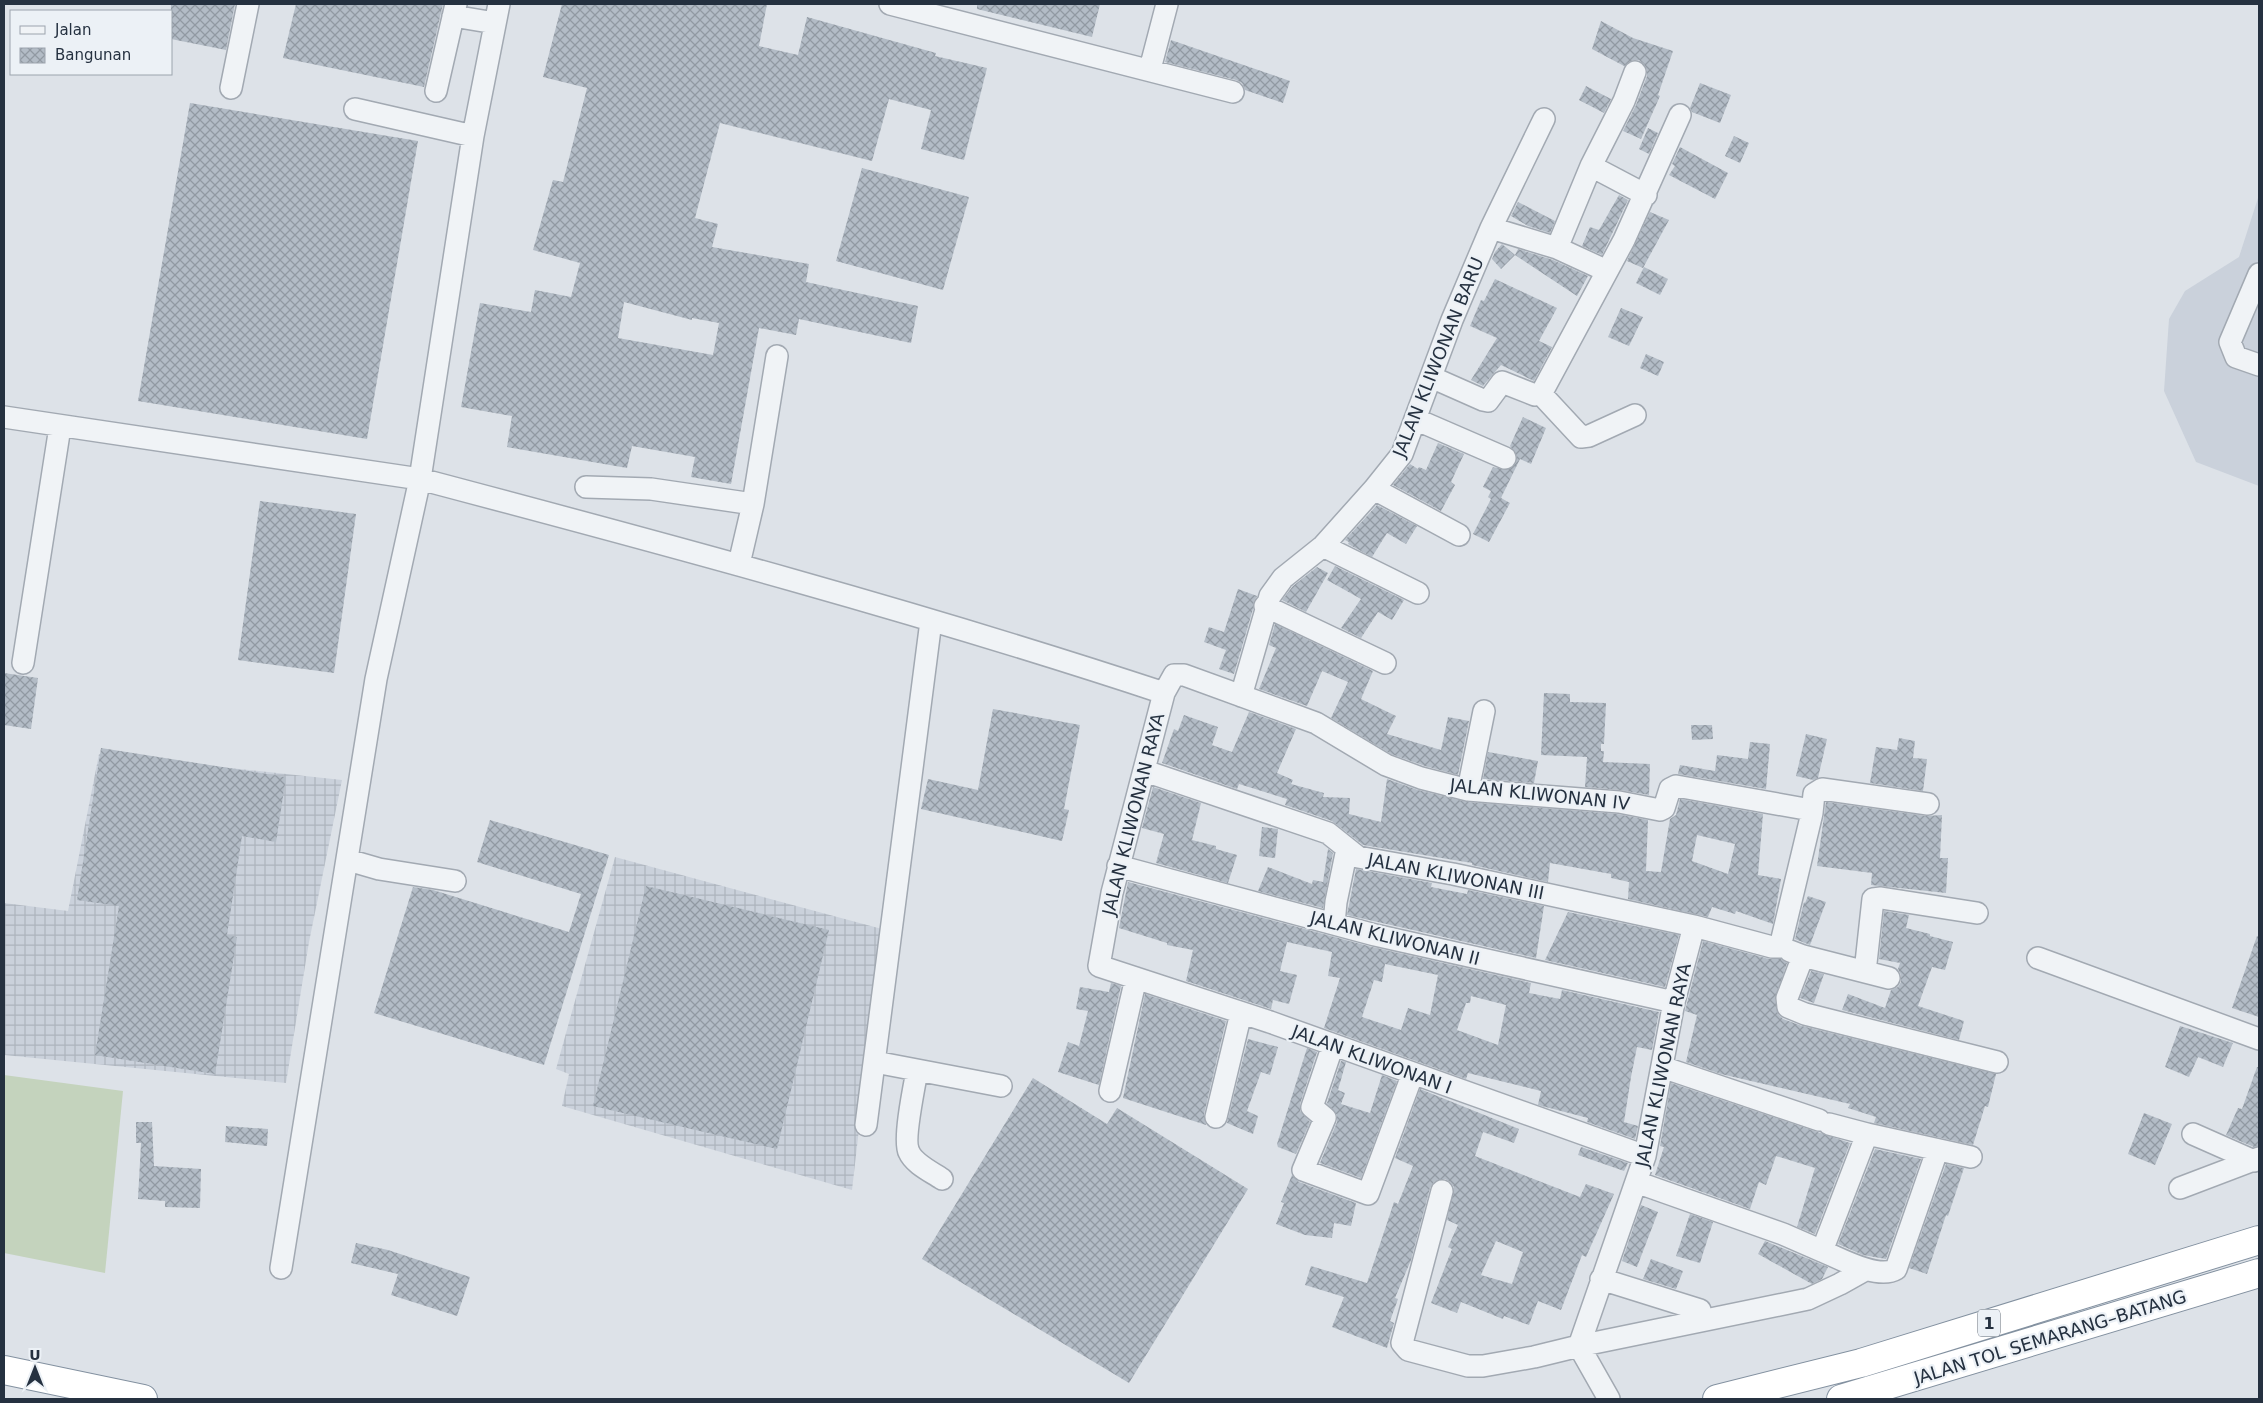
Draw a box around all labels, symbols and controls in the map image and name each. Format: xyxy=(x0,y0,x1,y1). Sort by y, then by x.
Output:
legend xyxy=(10,10,172,75)
text: Jalan xyxy=(54,21,91,39)
text: Bangunan xyxy=(55,46,131,64)
street label: JALAN KLIWONAN BARU xyxy=(1388,254,1488,461)
street label: JALAN KLIWONAN RAYA xyxy=(1097,710,1169,918)
street label: JALAN KLIWONAN IV xyxy=(1448,774,1632,814)
street label: JALAN KLIWONAN III xyxy=(1365,848,1546,903)
street label: JALAN KLIWONAN II xyxy=(1307,907,1482,969)
street label: JALAN KLIWONAN RAYA xyxy=(1631,960,1695,1170)
street label: JALAN KLIWONAN I xyxy=(1288,1020,1455,1098)
street label: JALAN TOL SEMARANG–BATANG xyxy=(1910,1285,2189,1389)
road number: 1 xyxy=(1978,1310,2000,1336)
north arrow xyxy=(10,1343,60,1393)
text: U xyxy=(29,1347,41,1363)

